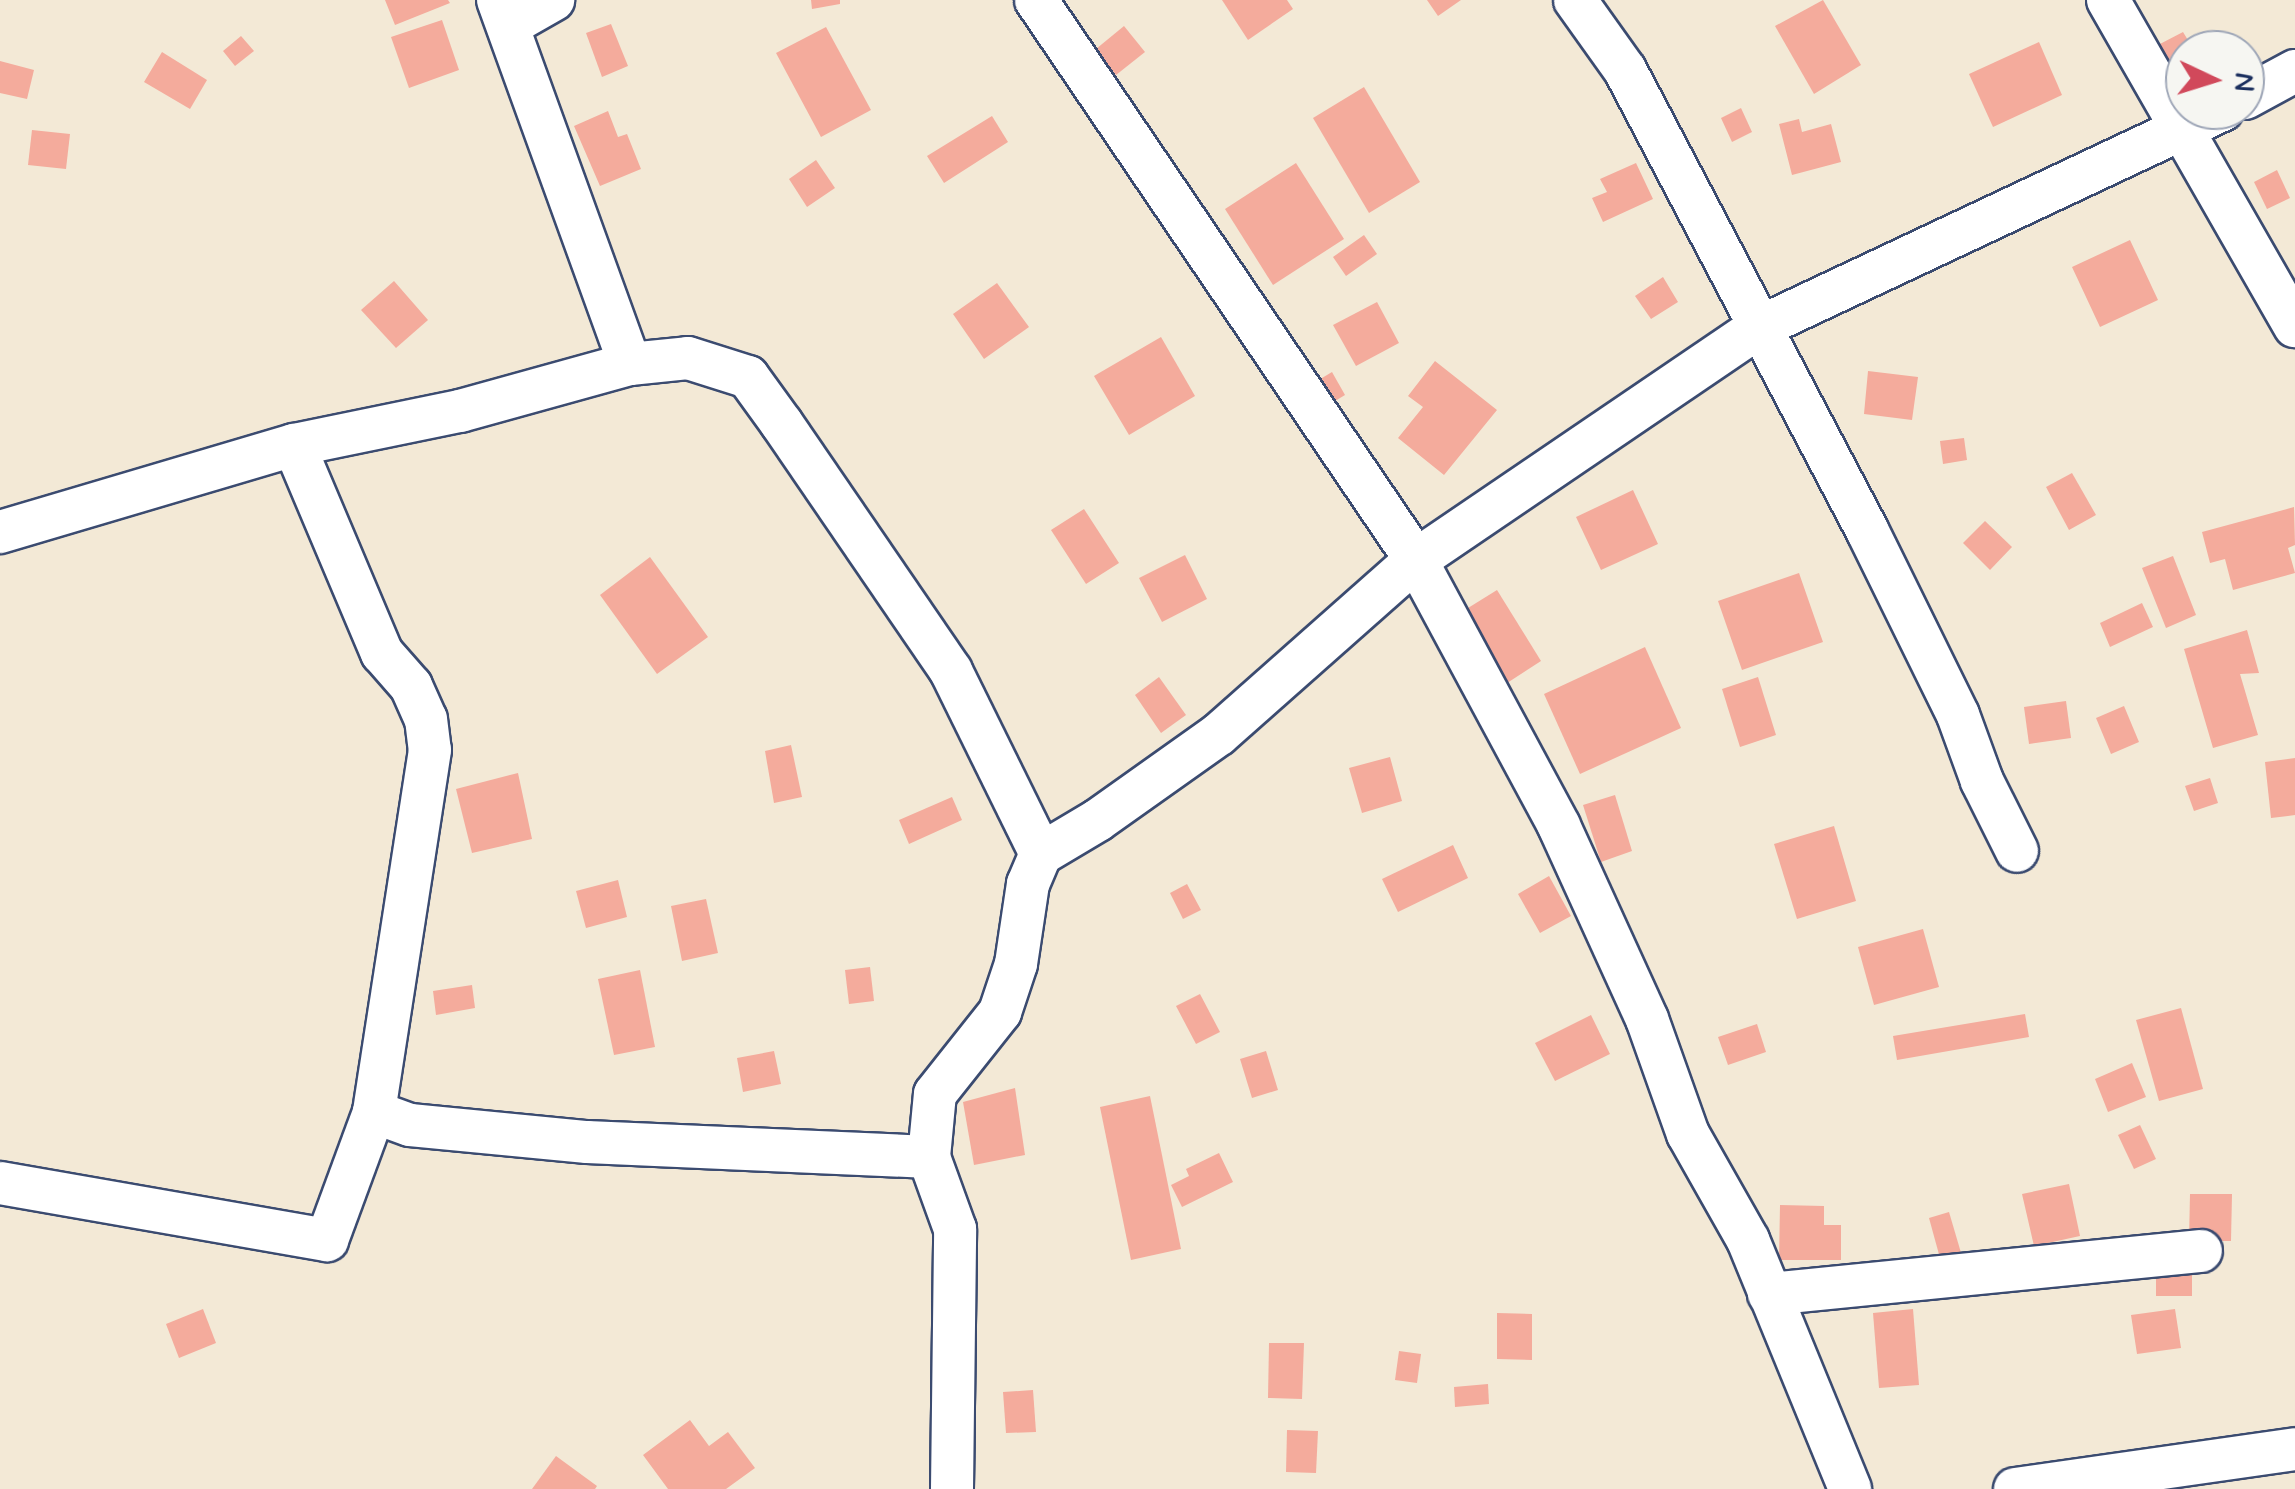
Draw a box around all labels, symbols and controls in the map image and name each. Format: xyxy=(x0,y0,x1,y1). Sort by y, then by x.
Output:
north arrow xyxy=(2165,30,2265,130)
text: N xyxy=(2224,71,2263,93)

